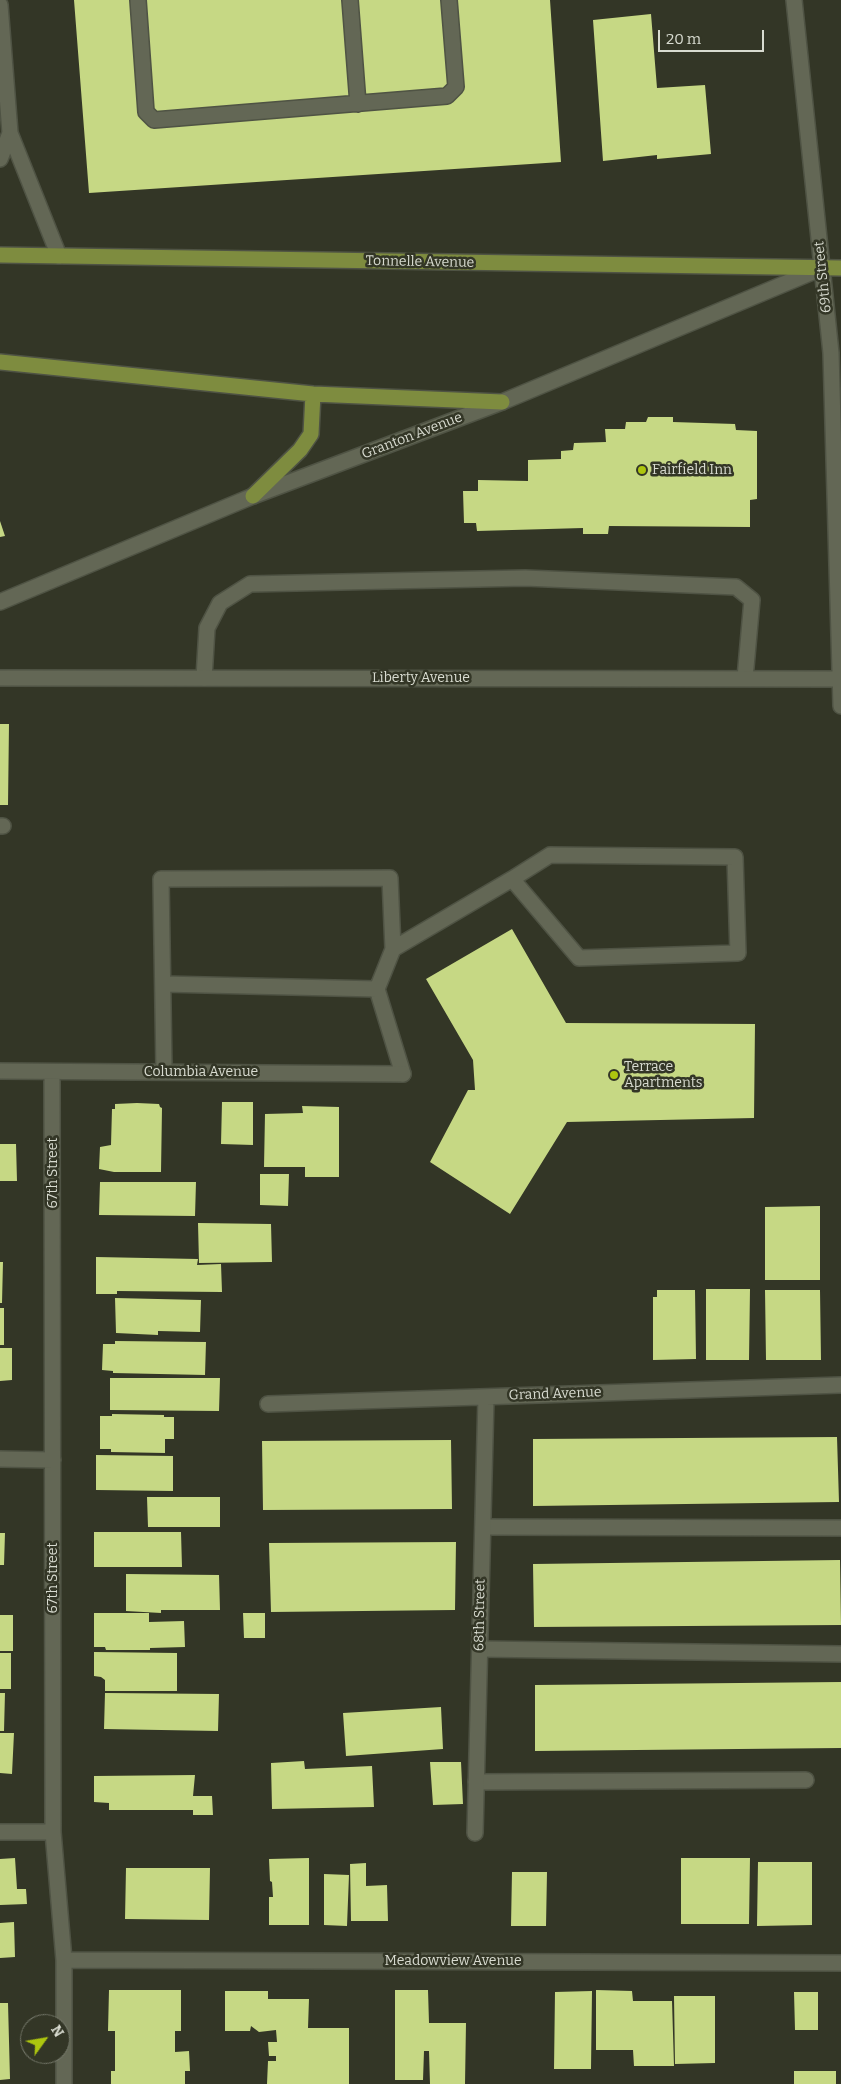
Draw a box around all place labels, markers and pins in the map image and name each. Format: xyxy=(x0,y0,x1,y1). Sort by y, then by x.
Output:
place label: Fairfield Inn xyxy=(652,462,732,478)
marker: Fairfield Inn xyxy=(636,464,648,476)
place label: Terrace Apartments xyxy=(624,1059,702,1092)
marker: Terrace Apartments xyxy=(608,1069,620,1081)

